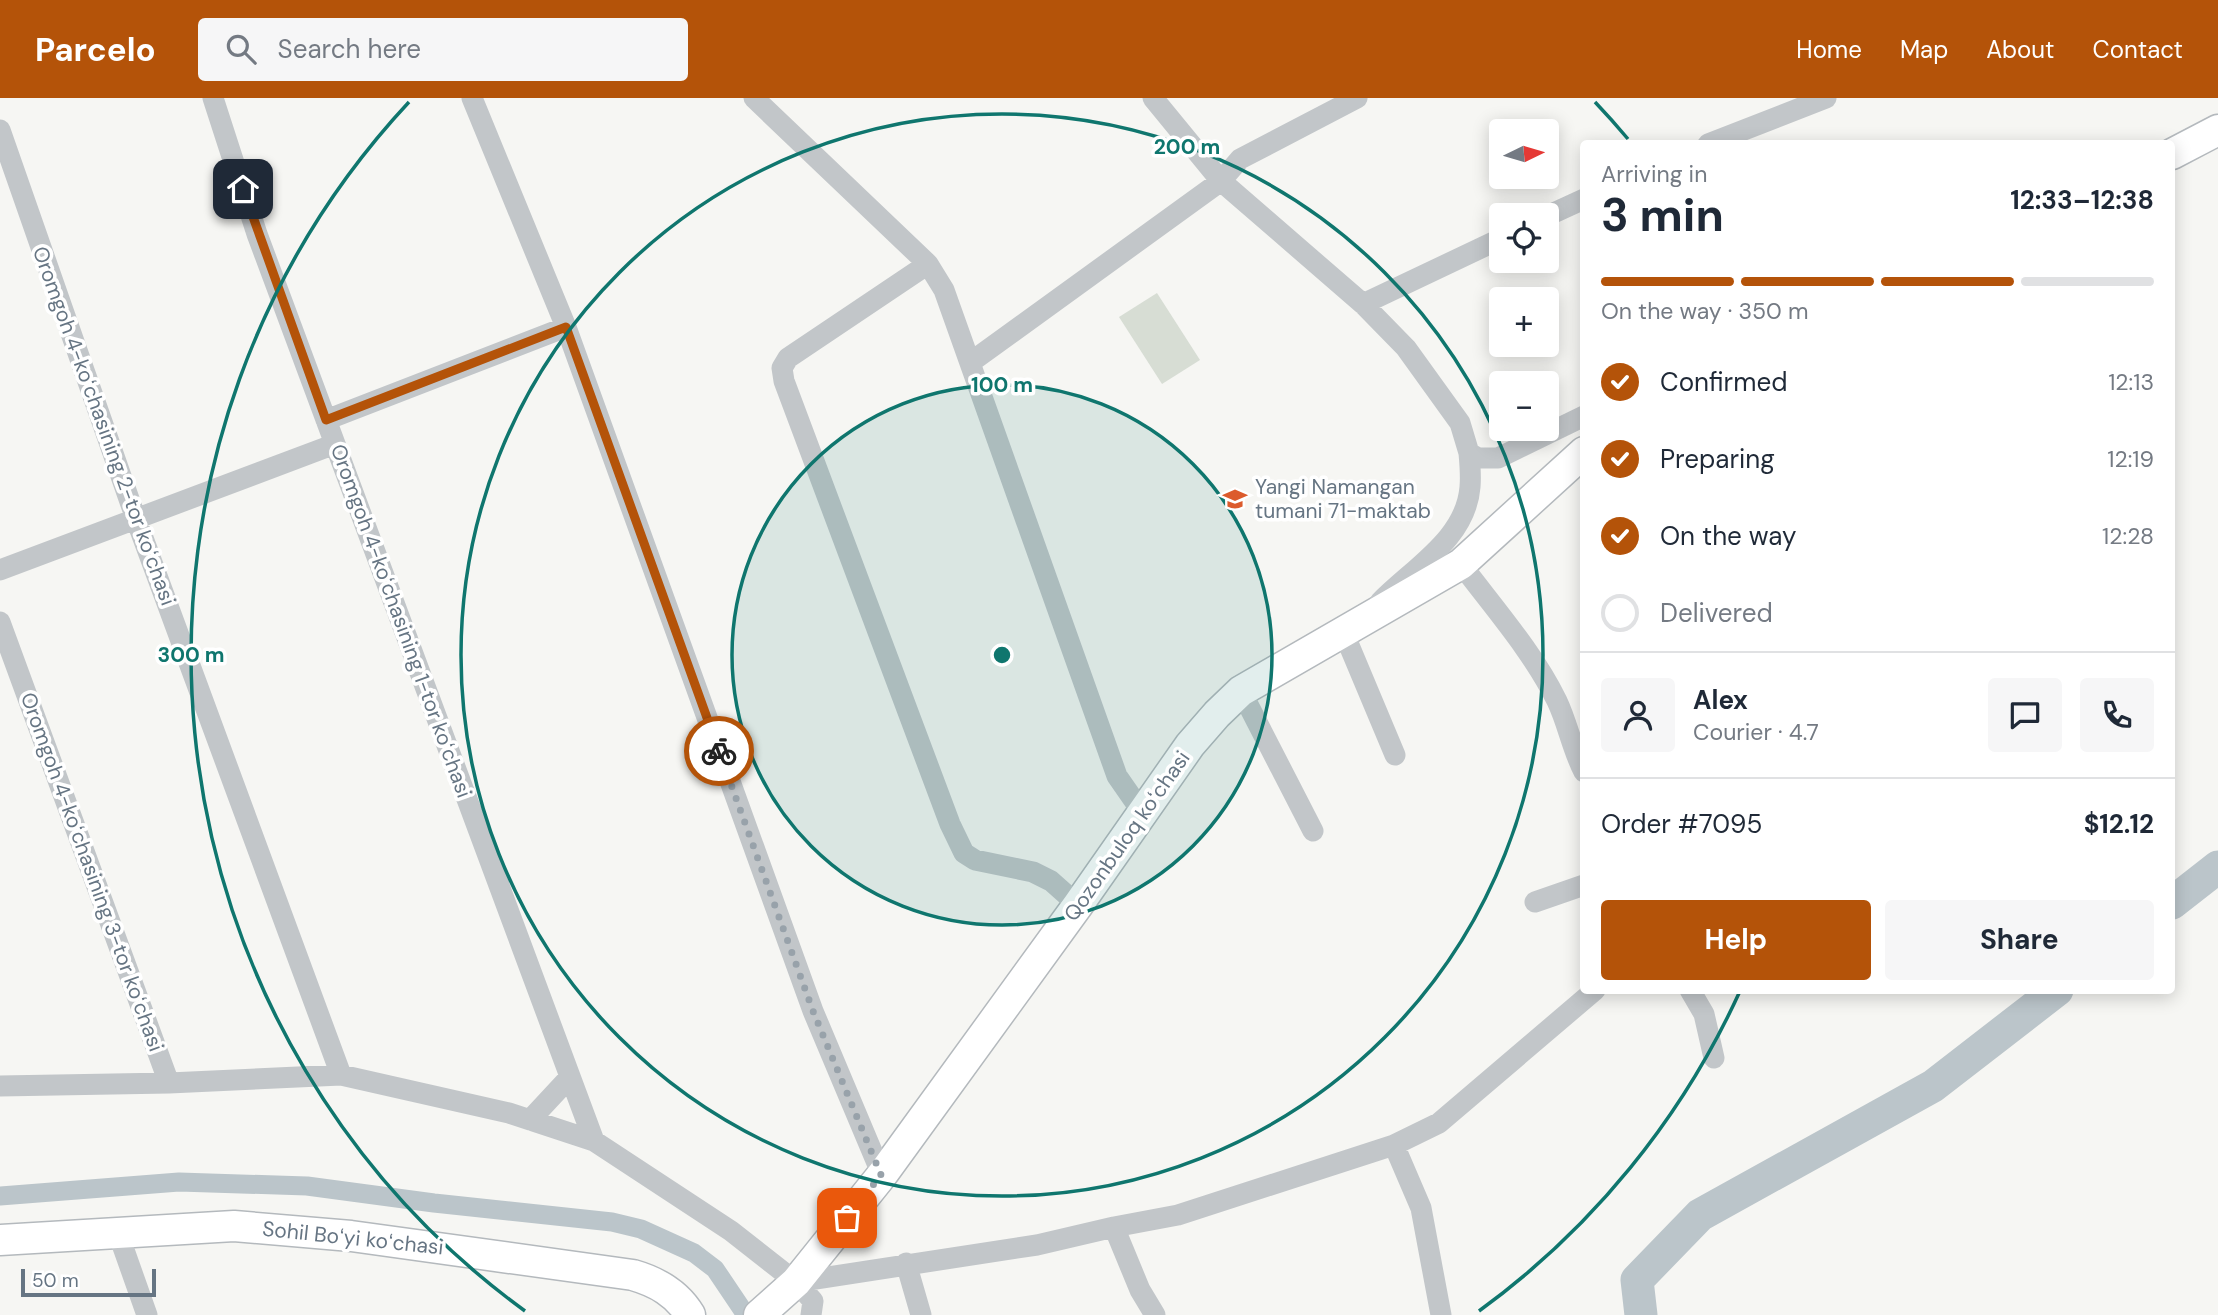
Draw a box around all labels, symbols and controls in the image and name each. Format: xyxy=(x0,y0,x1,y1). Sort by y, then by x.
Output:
search box xyxy=(198,18,688,81)
text: Parcelo xyxy=(35,28,156,71)
icon: search xyxy=(222,30,260,68)
text: Search here xyxy=(278,32,421,66)
text: Home xyxy=(1796,34,1862,65)
text: Map xyxy=(1900,34,1948,65)
text: About xyxy=(1986,34,2055,65)
text: Contact xyxy=(2093,34,2183,65)
north arrow xyxy=(1489,119,1559,189)
map controls xyxy=(1489,119,1559,441)
text: 200 m xyxy=(1154,133,1220,161)
pin xyxy=(213,159,273,219)
text: Arriving in xyxy=(1601,159,1707,189)
icon: home xyxy=(224,170,262,208)
text: 12:33–12:38 xyxy=(2010,183,2154,217)
text: 3 min xyxy=(1601,185,1724,245)
button: locate xyxy=(1489,203,1559,273)
street label: Oromgoh 4-koʻchasining 2-tor koʻchasi xyxy=(26,243,182,609)
button: + xyxy=(1489,287,1559,357)
text: On the way · 350 m xyxy=(1601,296,1808,326)
icon: check xyxy=(1601,363,1639,401)
text: Confirmed xyxy=(1660,365,1787,399)
text: 12:13 xyxy=(2108,367,2154,397)
text: 100 m xyxy=(971,371,1033,399)
button: − xyxy=(1489,371,1559,441)
street label: Oromgoh 4-koʻchasining 1-tor koʻchasi xyxy=(324,440,478,802)
icon: check xyxy=(1601,440,1639,478)
text: Preparing xyxy=(1660,442,1775,476)
text: 12:19 xyxy=(2107,444,2154,474)
place label: Yangi Namangan tumani 71-maktab xyxy=(1255,473,1431,525)
school or university icon: Yangi Namangan tumani 71-maktab xyxy=(1221,485,1249,513)
icon: check xyxy=(1601,517,1639,555)
text: On the way xyxy=(1660,519,1796,553)
text: 12:28 xyxy=(2102,521,2154,551)
text: Delivered xyxy=(1660,596,1773,630)
text: 300 m xyxy=(158,641,224,669)
centre of rings xyxy=(990,643,1014,667)
button: person xyxy=(1601,678,1675,752)
button: chat xyxy=(1988,678,2062,752)
button: phone xyxy=(2080,678,2154,752)
text: Alex xyxy=(1693,683,1748,717)
street label: Oromgoh 4-koʻchasining 3-tor koʻchasi xyxy=(14,689,170,1055)
courier xyxy=(684,716,754,786)
text: Courier · 4.7 xyxy=(1693,717,1819,747)
icon: bike xyxy=(700,732,738,770)
street label: Qozonbuloq koʻchasi xyxy=(1058,745,1196,927)
text: Order #7095 xyxy=(1601,807,1762,841)
text: $12.12 xyxy=(2084,807,2154,841)
button: Help xyxy=(1601,900,1871,980)
button: Share xyxy=(1885,900,2154,980)
pin xyxy=(817,1188,877,1248)
icon: bag xyxy=(828,1199,866,1237)
street label: Sohil Boʻyi koʻchasi xyxy=(261,1215,445,1261)
scale bar xyxy=(21,1266,156,1298)
text: 50 m xyxy=(32,1268,79,1293)

